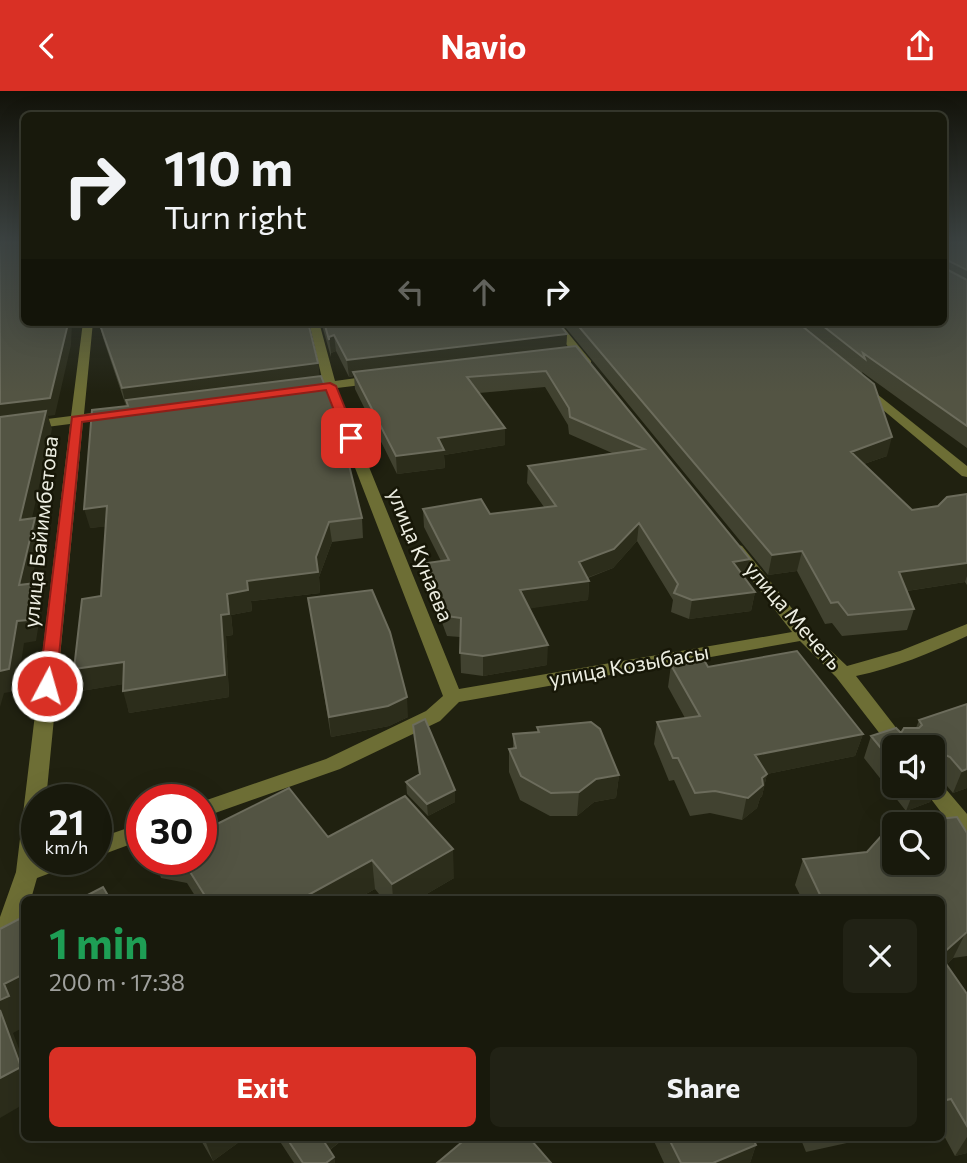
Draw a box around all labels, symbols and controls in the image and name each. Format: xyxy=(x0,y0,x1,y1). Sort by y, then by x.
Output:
text: Navio xyxy=(441,26,526,66)
icon: back xyxy=(28,27,66,65)
icon: share xyxy=(901,27,939,65)
text: 110 m xyxy=(164,136,293,196)
icon: right xyxy=(49,140,140,231)
text: Turn right xyxy=(164,196,307,236)
icon: left xyxy=(392,273,430,311)
icon: ahead xyxy=(465,273,503,311)
icon: right xyxy=(538,273,576,311)
pin xyxy=(321,408,381,468)
icon: arrive xyxy=(332,419,370,457)
street label: улица Байимбетова xyxy=(17,435,62,629)
street label: улица Кунаева xyxy=(383,484,460,625)
street label: улица Мечеть xyxy=(740,556,848,675)
street label: улица Козыбасы xyxy=(547,638,711,691)
position arrow xyxy=(10,649,84,723)
map controls xyxy=(882,735,945,875)
button: sound xyxy=(882,735,945,798)
speed limit sign: 30 xyxy=(126,784,217,875)
text: 21 xyxy=(49,799,84,842)
button: search xyxy=(882,812,945,875)
text: km/h xyxy=(45,836,88,858)
text: 1 min xyxy=(49,916,149,968)
button: close xyxy=(843,919,917,993)
text: 200 m · 17:38 xyxy=(49,968,185,996)
button: Exit xyxy=(49,1047,476,1127)
button: Share xyxy=(490,1047,917,1127)

